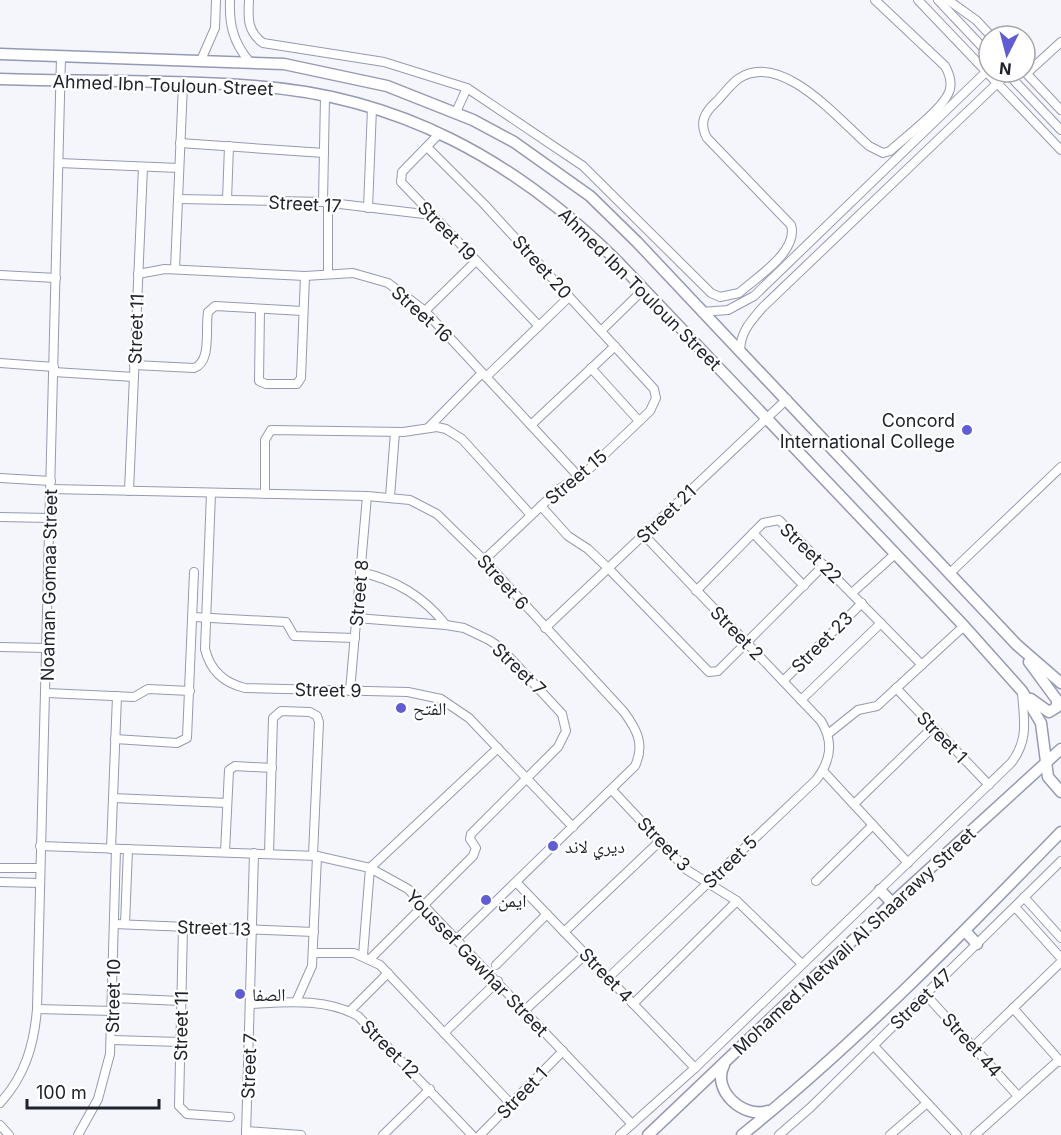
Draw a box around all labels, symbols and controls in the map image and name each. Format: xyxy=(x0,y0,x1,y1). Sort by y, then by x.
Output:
north arrow xyxy=(977,24,1037,84)
text: N xyxy=(998,58,1013,80)
street label: Ahmed Ibn Touloun Street xyxy=(52,71,274,99)
street label: Street 17 xyxy=(268,192,342,216)
street label: Street 19 xyxy=(414,197,480,265)
street label: Ahmed Ibn Touloun Street xyxy=(554,203,726,375)
street label: Street 20 xyxy=(508,231,576,303)
street label: Street 16 xyxy=(387,281,457,347)
street label: Street 11 xyxy=(124,293,148,365)
place label: Concord International College xyxy=(780,410,955,452)
marker: Concord International College xyxy=(960,423,974,437)
street label: Street 15 xyxy=(541,445,611,509)
street label: Street 21 xyxy=(632,481,700,547)
street label: Noaman Gomaa Street xyxy=(37,489,61,681)
street label: Street 22 xyxy=(776,518,846,588)
street label: Street 6 xyxy=(473,550,533,614)
street label: Street 8 xyxy=(346,559,372,627)
street label: Street 2 xyxy=(706,602,768,664)
street label: Street 23 xyxy=(787,607,857,677)
street label: Street 7 xyxy=(488,639,550,699)
street label: Street 9 xyxy=(294,679,362,701)
place label: الفتح xyxy=(413,698,447,721)
marker: الفتح xyxy=(394,701,408,715)
street label: Street 1 xyxy=(913,707,971,767)
street label: Street 3 xyxy=(633,813,695,875)
street label: Mohamed Metwali Al Shaarawy Street xyxy=(729,823,980,1059)
street label: Street 5 xyxy=(699,831,761,893)
place label: ديري لاند xyxy=(565,836,625,861)
marker: ديري لاند xyxy=(546,839,560,853)
street label: Youssef Gawhar Street xyxy=(402,886,552,1041)
place label: ايمن xyxy=(498,890,526,912)
marker: ايمن xyxy=(479,893,493,907)
street label: Street 13 xyxy=(177,916,251,940)
street label: Street 4 xyxy=(575,943,637,1007)
street label: Street 10 xyxy=(102,959,124,1033)
street label: Street 47 xyxy=(886,964,956,1034)
place label: الصفا xyxy=(252,984,286,1005)
marker: الصفا xyxy=(233,987,247,1001)
street label: Street 11 xyxy=(170,991,192,1061)
street label: Street 44 xyxy=(938,1009,1006,1081)
street label: Street 12 xyxy=(356,1015,424,1083)
street label: Street 7 xyxy=(237,1033,261,1099)
street label: Street 1 xyxy=(493,1063,551,1123)
scale bar xyxy=(27,1072,159,1110)
text: 100 m xyxy=(36,1082,87,1103)

